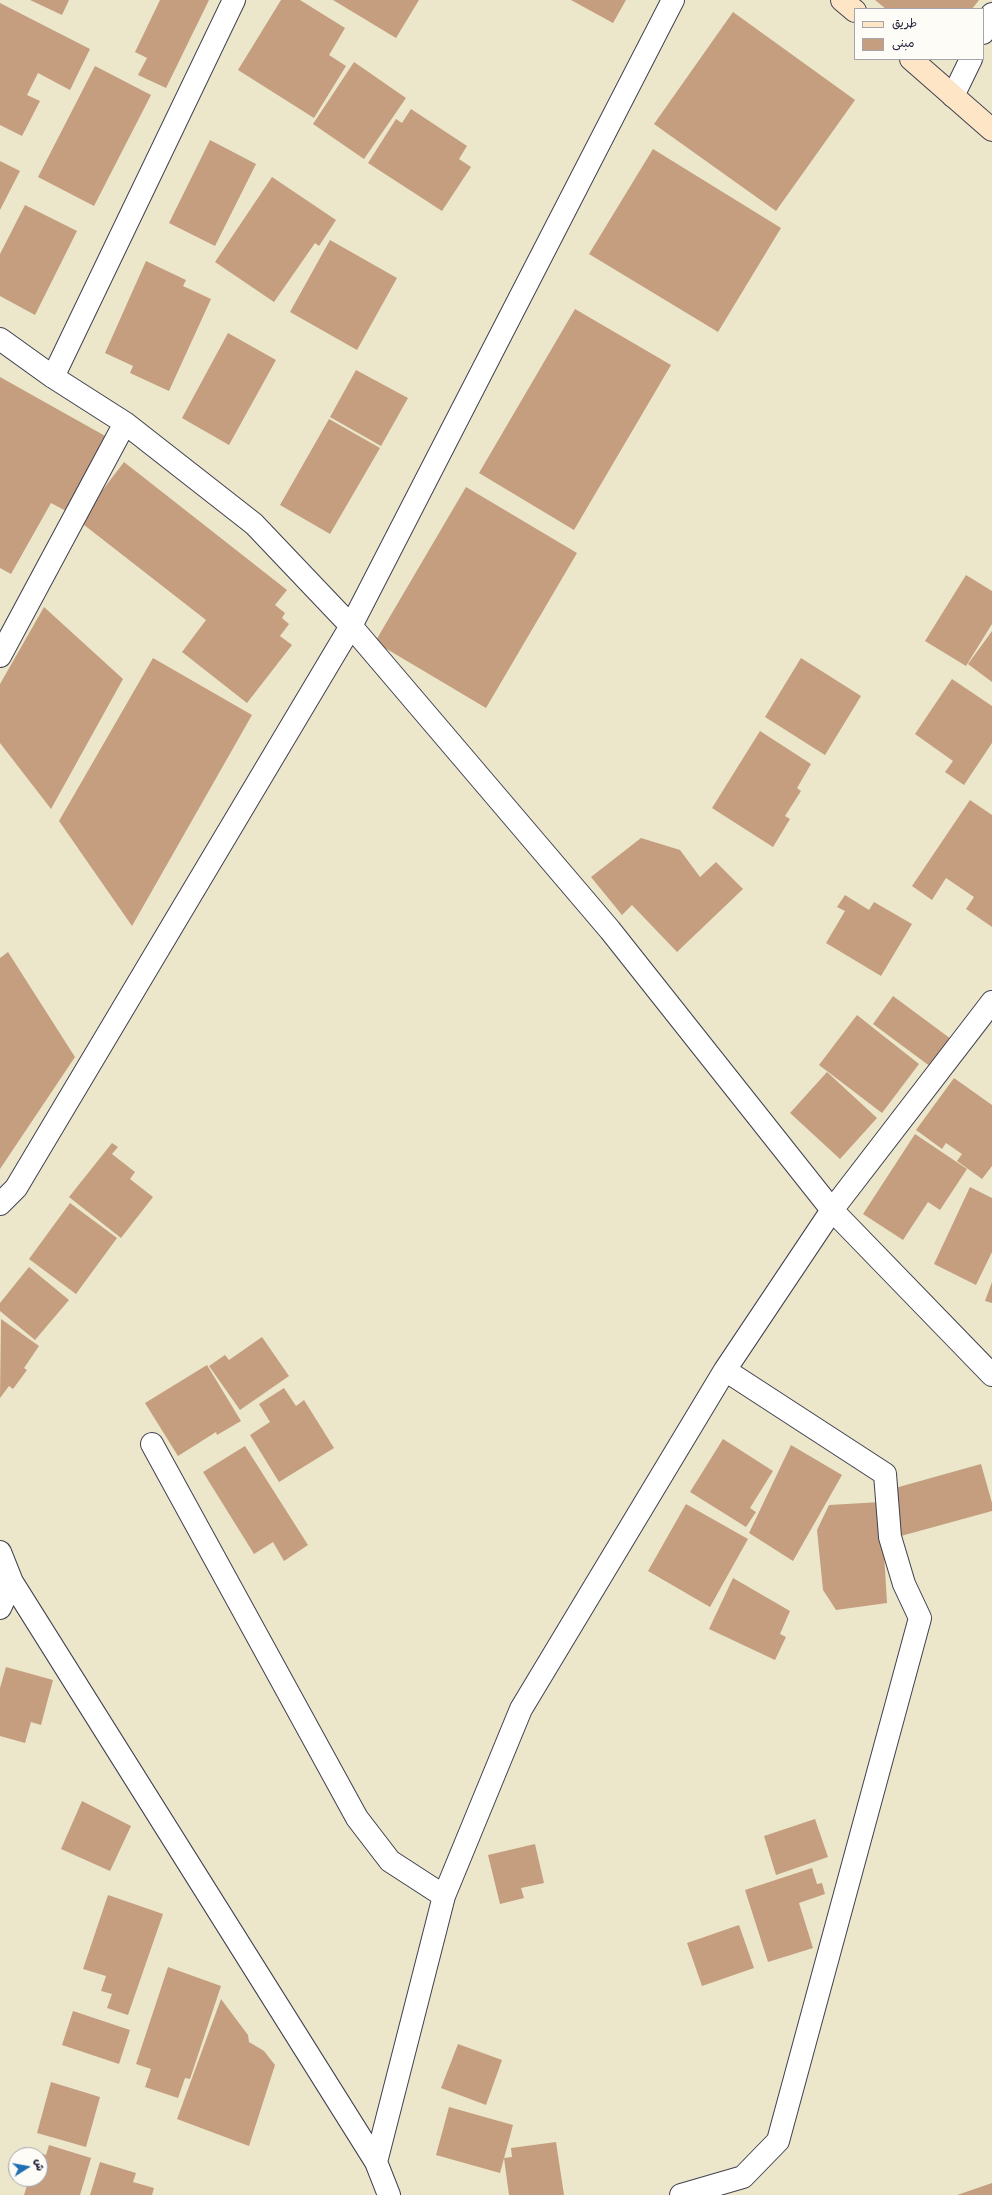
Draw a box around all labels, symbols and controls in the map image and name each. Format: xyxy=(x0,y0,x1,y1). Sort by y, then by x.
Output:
legend xyxy=(854,8,984,60)
text: طريق xyxy=(892,16,917,30)
text: مبنى xyxy=(892,36,915,50)
north arrow xyxy=(8,2147,48,2187)
text: ش xyxy=(32,2158,47,2172)

